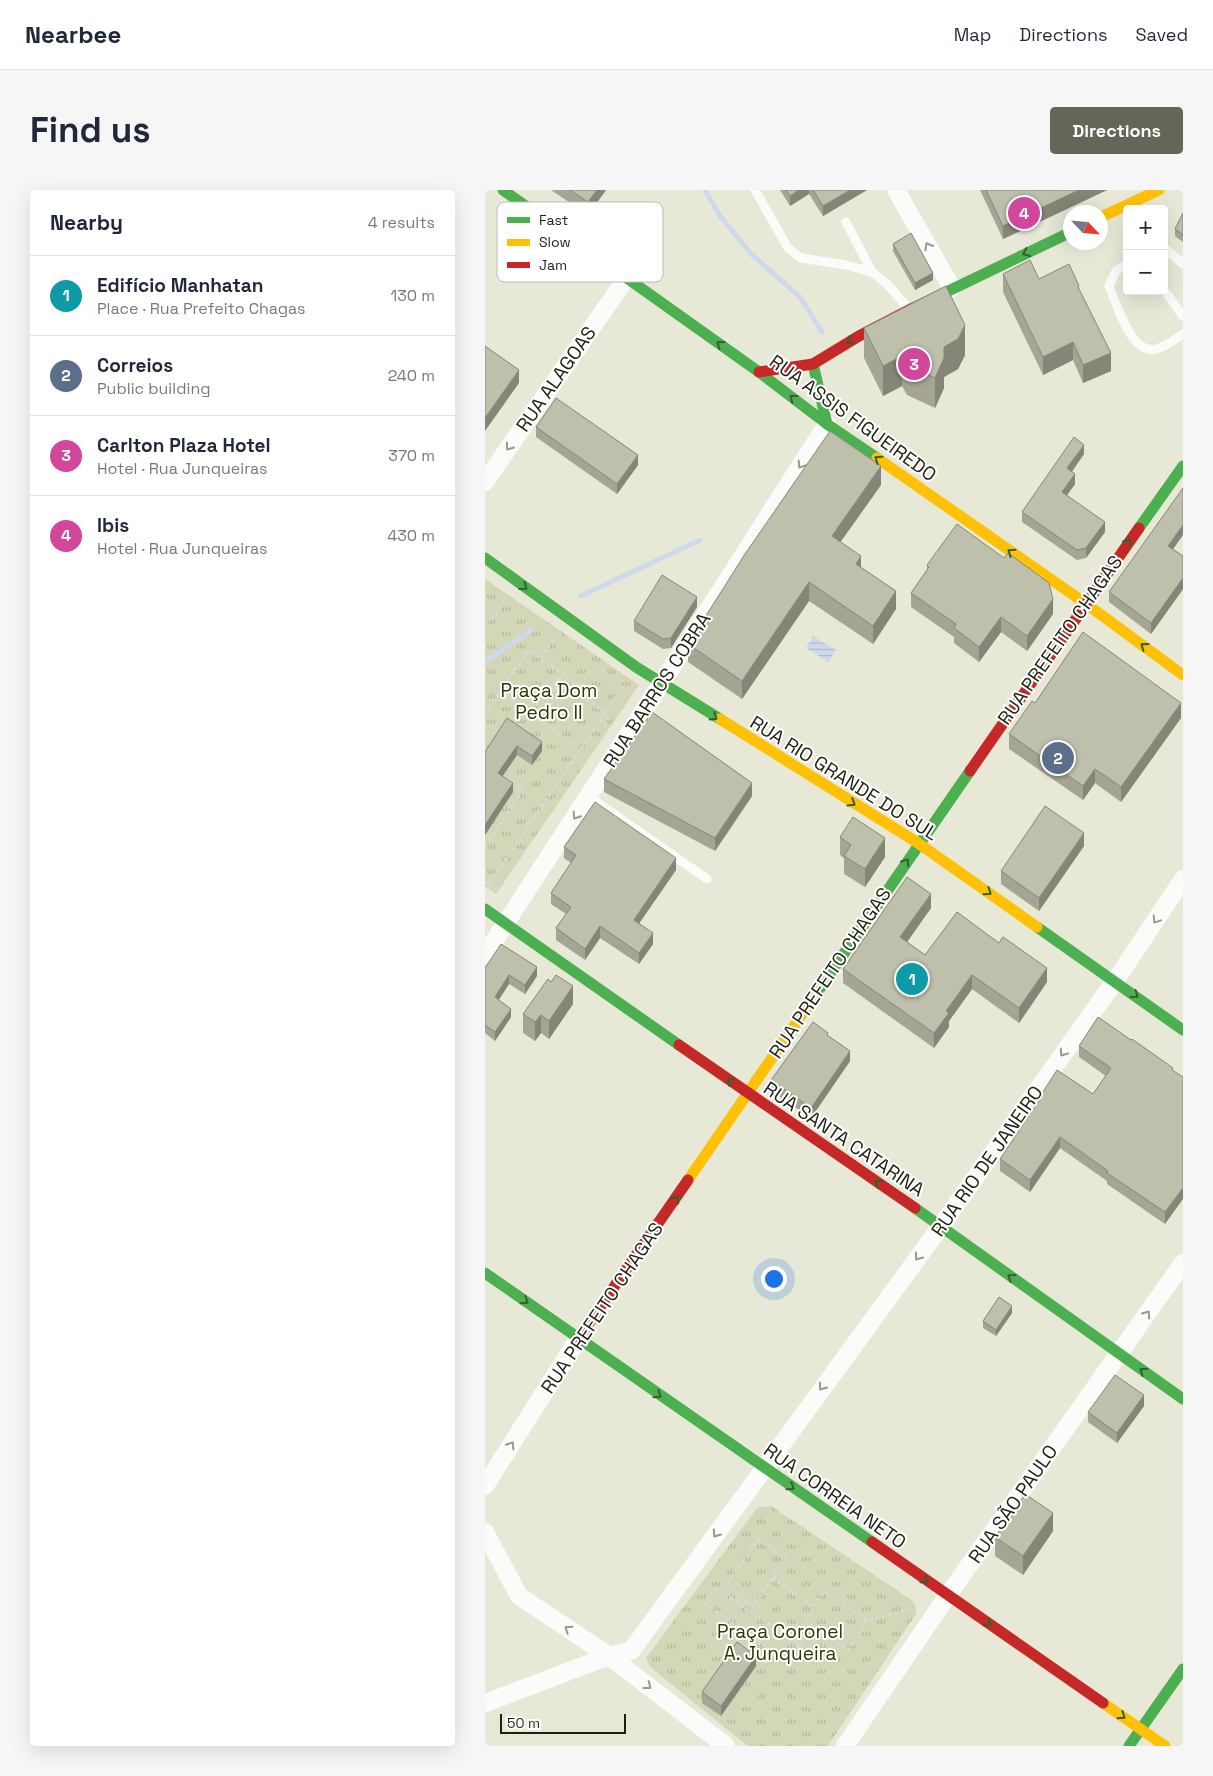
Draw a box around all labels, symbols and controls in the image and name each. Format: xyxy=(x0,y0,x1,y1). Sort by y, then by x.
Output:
text: Nearbee xyxy=(25,19,121,50)
text: Map xyxy=(954,23,991,46)
text: Directions xyxy=(1019,23,1108,46)
text: Saved xyxy=(1136,23,1188,46)
button: Directions xyxy=(1050,107,1183,154)
text: Find us xyxy=(30,108,151,152)
pin: 4 xyxy=(1008,194,1040,232)
legend xyxy=(497,202,663,282)
north arrow xyxy=(1063,205,1108,250)
map controls xyxy=(1123,205,1168,295)
button: + xyxy=(1123,205,1168,250)
text: Nearby xyxy=(50,209,123,236)
text: Fast xyxy=(539,211,568,229)
text: 4 results xyxy=(368,212,435,233)
text: Slow xyxy=(539,233,571,251)
one-way arrow xyxy=(924,242,934,251)
one-way arrow xyxy=(1023,246,1032,256)
button: − xyxy=(1123,250,1168,295)
text: Jam xyxy=(539,256,567,274)
text: Edifício Manhatan xyxy=(97,273,263,298)
text: 1 xyxy=(62,285,70,306)
text: 130 m xyxy=(391,285,435,306)
text: Place · Rua Prefeito Chagas xyxy=(97,298,306,319)
street label: RUA ALAGOAS xyxy=(510,321,602,437)
one-way arrow xyxy=(847,335,856,345)
one-way arrow xyxy=(716,341,726,350)
pin: 3 xyxy=(898,345,930,383)
street label: RUA ASSIS FIGUEIREDO xyxy=(765,349,941,487)
text: Correios xyxy=(97,353,173,378)
text: 2 xyxy=(61,365,71,386)
text: 240 m xyxy=(388,365,435,386)
text: Public building xyxy=(97,378,210,399)
one-way arrow xyxy=(789,395,799,404)
text: Carlton Plaza Hotel xyxy=(97,433,271,458)
one-way arrow xyxy=(506,441,515,450)
text: 3 xyxy=(61,445,71,466)
text: 370 m xyxy=(388,445,435,466)
one-way arrow xyxy=(874,456,884,465)
text: Hotel · Rua Junqueiras xyxy=(97,458,267,479)
one-way arrow xyxy=(797,459,807,468)
text: Ibis xyxy=(97,513,129,538)
text: 4 xyxy=(61,525,71,546)
text: 430 m xyxy=(387,525,435,546)
text: Hotel · Rua Junqueiras xyxy=(97,538,267,559)
one-way arrow xyxy=(1123,539,1131,548)
one-way arrow xyxy=(1007,549,1017,558)
street label: RUA PREFEITO CHAGAS xyxy=(992,550,1128,730)
one-way arrow xyxy=(519,581,528,590)
street label: RUA BARROS COBRA xyxy=(598,608,716,772)
one-way arrow xyxy=(1140,643,1150,652)
park label: Praça Dom Pedro II xyxy=(501,678,597,725)
street label: RUA RIO GRANDE DO SUL xyxy=(745,710,943,846)
one-way arrow xyxy=(709,711,718,721)
pin: 2 xyxy=(1042,739,1074,777)
one-way arrow xyxy=(847,796,856,806)
one-way arrow xyxy=(572,810,582,819)
one-way arrow xyxy=(900,859,909,868)
street label: RUA PREFEITO CHAGAS xyxy=(763,883,897,1063)
one-way arrow xyxy=(982,886,992,895)
one-way arrow xyxy=(1153,914,1162,923)
pin: 1 xyxy=(896,960,928,998)
one-way arrow xyxy=(1129,990,1138,998)
one-way arrow xyxy=(1060,1047,1069,1057)
street label: RUA SANTA CATARINA xyxy=(759,1076,929,1202)
one-way arrow xyxy=(726,1078,736,1087)
street label: RUA RIO DE JANEIRO xyxy=(926,1081,1048,1241)
one-way arrow xyxy=(874,1180,884,1189)
one-way arrow xyxy=(670,1195,679,1204)
street label: RUA PREFEITO CHAGAS xyxy=(535,1218,669,1398)
one-way arrow xyxy=(915,1251,924,1261)
your location xyxy=(761,1266,787,1292)
one-way arrow xyxy=(1008,1274,1017,1282)
one-way arrow xyxy=(519,1295,529,1304)
one-way arrow xyxy=(1141,1311,1150,1320)
one-way arrow xyxy=(1139,1368,1149,1377)
one-way arrow xyxy=(819,1381,827,1390)
one-way arrow xyxy=(652,1389,662,1398)
street label: RUA CORREIA NETO xyxy=(759,1437,911,1555)
street label: RUA SÃO PAULO xyxy=(963,1440,1063,1568)
one-way arrow xyxy=(505,1441,514,1450)
one-way arrow xyxy=(786,1481,795,1490)
one-way arrow xyxy=(713,1528,722,1538)
one-way arrow xyxy=(920,1573,929,1583)
one-way arrow xyxy=(982,1617,992,1626)
park label: Praça Coronel A. Junqueira xyxy=(717,1619,843,1666)
one-way arrow xyxy=(565,1626,574,1635)
one-way arrow xyxy=(642,1680,651,1688)
one-way arrow xyxy=(1116,1710,1125,1719)
scale bar xyxy=(500,1711,626,1734)
text: 50 m xyxy=(507,1714,540,1732)

